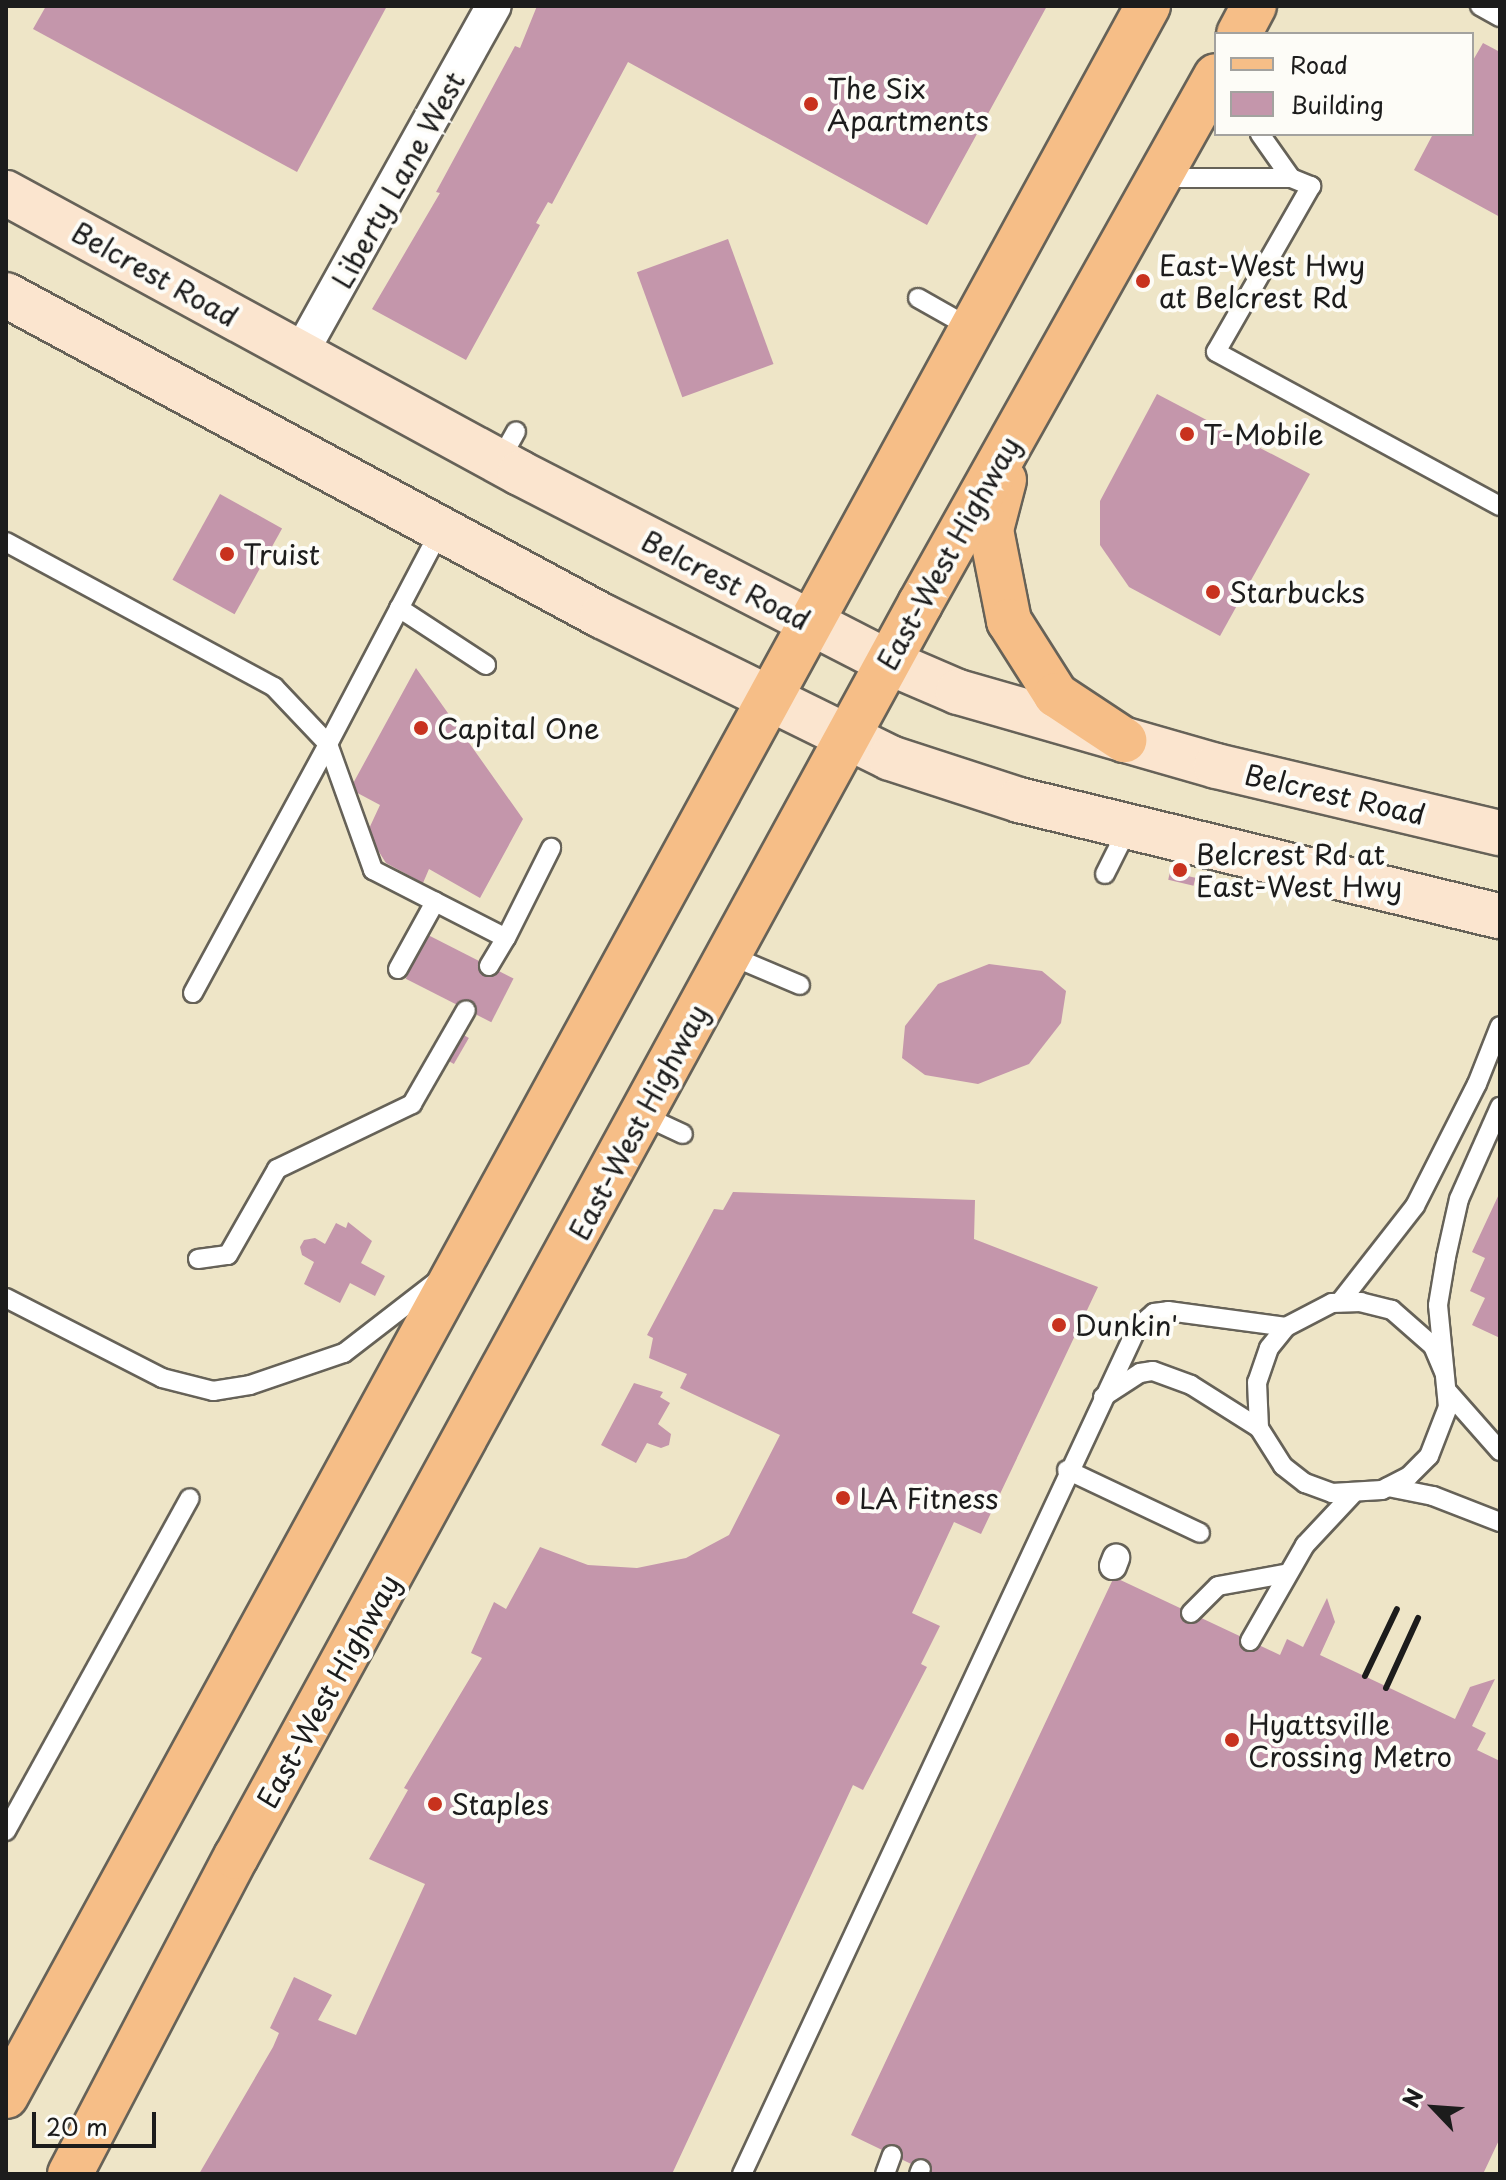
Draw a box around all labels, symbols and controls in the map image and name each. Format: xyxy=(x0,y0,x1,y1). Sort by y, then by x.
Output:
legend xyxy=(1214,32,1474,136)
text: Road xyxy=(1290,46,1348,82)
street label: Liberty Lane West xyxy=(324,65,472,295)
place label: The Six Apartments xyxy=(827,71,989,137)
text: Building xyxy=(1290,86,1384,122)
marker: The Six Apartments xyxy=(802,95,820,113)
street label: Belcrest Road xyxy=(66,214,244,334)
place label: East-West Hwy at Belcrest Rd xyxy=(1159,248,1365,314)
marker: East-West Hwy at Belcrest Rd xyxy=(1134,272,1152,290)
place label: T-Mobile xyxy=(1203,417,1324,451)
marker: T-Mobile xyxy=(1178,425,1196,443)
street label: East-West Highway xyxy=(870,430,1026,676)
street label: Belcrest Road xyxy=(636,523,816,637)
place label: Truist xyxy=(243,537,320,571)
marker: Truist xyxy=(218,545,236,563)
place label: Starbucks xyxy=(1229,575,1365,609)
marker: Starbucks xyxy=(1204,583,1222,601)
place label: Capital One xyxy=(437,711,601,745)
marker: Capital One xyxy=(412,719,430,737)
street label: Belcrest Road xyxy=(1241,757,1429,831)
place label: Belcrest Rd at East-West Hwy xyxy=(1196,837,1402,903)
marker: Belcrest Rd at East-West Hwy xyxy=(1171,861,1189,879)
street label: East-West Highway xyxy=(562,998,714,1246)
place label: Dunkin' xyxy=(1075,1308,1178,1342)
marker: Dunkin' xyxy=(1050,1316,1068,1334)
place label: LA Fitness xyxy=(859,1481,996,1515)
marker: LA Fitness xyxy=(834,1489,852,1507)
street label: East-West Highway xyxy=(250,1568,406,1814)
place label: Hyattsville Crossing Metro xyxy=(1248,1707,1452,1773)
marker: Hyattsville Crossing Metro xyxy=(1223,1731,1241,1749)
place label: Staples xyxy=(451,1787,549,1821)
marker: Staples xyxy=(426,1795,444,1813)
north arrow xyxy=(1394,2068,1474,2148)
text: N xyxy=(1393,2083,1430,2113)
scale bar xyxy=(36,2096,160,2146)
text: 20 m xyxy=(46,2108,108,2144)

